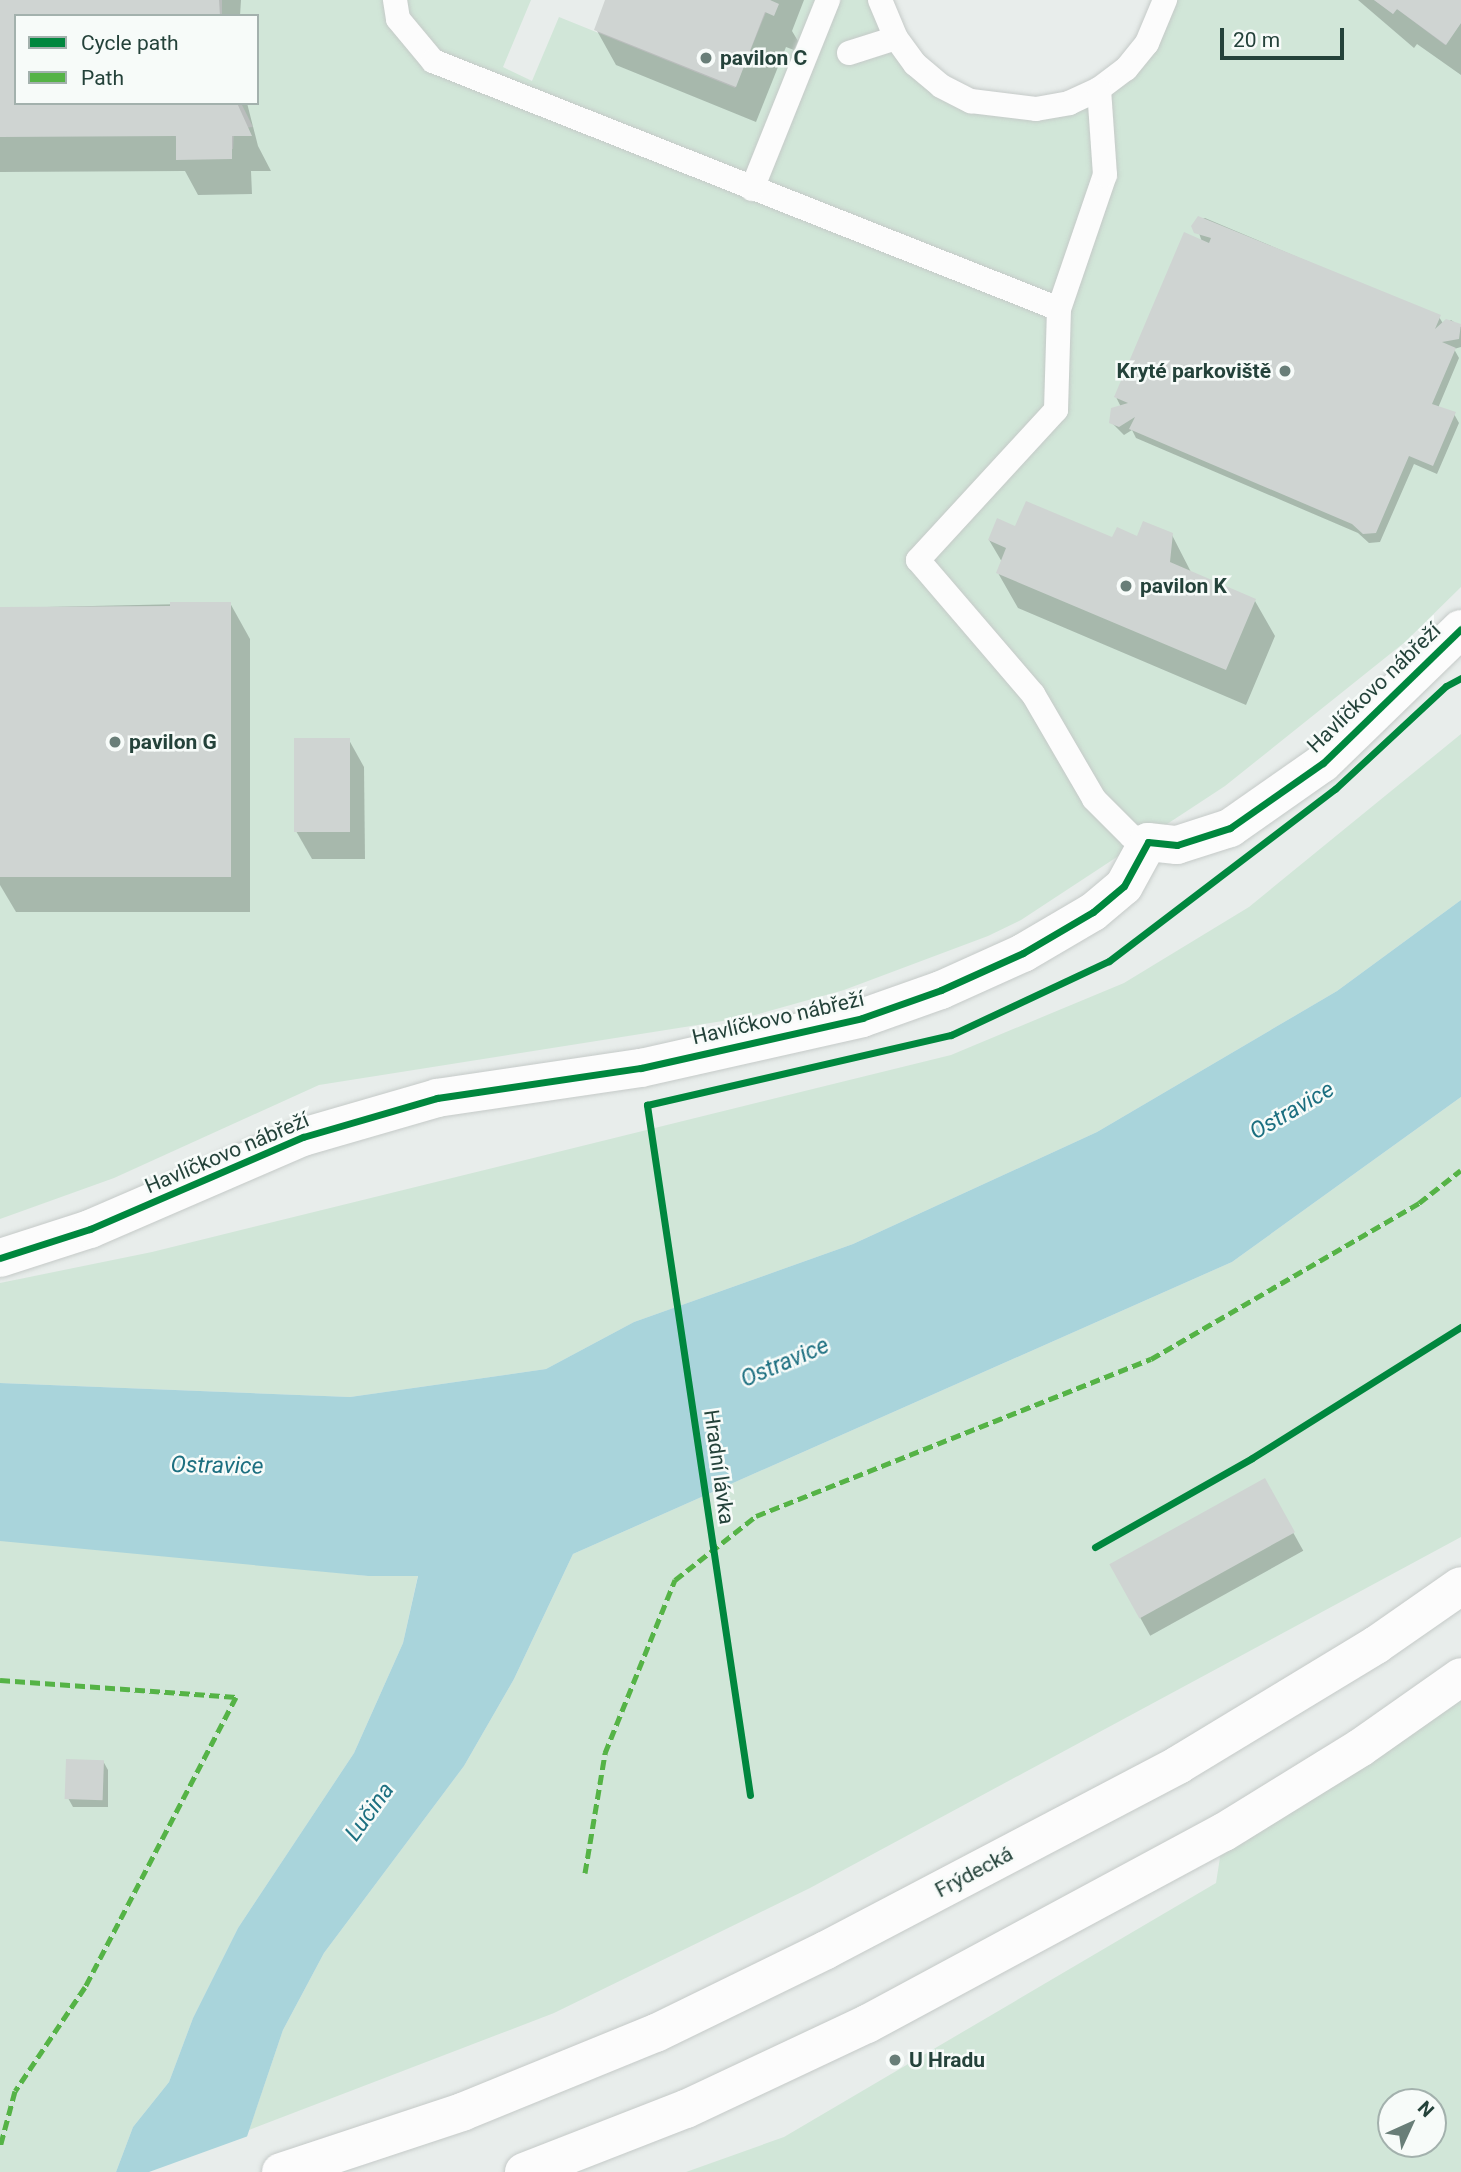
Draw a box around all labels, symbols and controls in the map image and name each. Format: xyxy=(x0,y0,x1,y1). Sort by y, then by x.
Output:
legend xyxy=(14,14,259,105)
scale bar xyxy=(1223,14,1347,58)
text: 20 m xyxy=(1233,28,1280,52)
text: Cycle path xyxy=(81,31,179,55)
place label: pavilon C xyxy=(720,45,807,71)
marker: pavilon C xyxy=(698,50,714,66)
text: Path xyxy=(81,66,124,90)
place label: Kryté parkoviště xyxy=(1116,358,1271,384)
marker: Kryté parkoviště xyxy=(1277,363,1293,379)
place label: pavilon K xyxy=(1140,573,1227,599)
marker: pavilon K xyxy=(1118,578,1134,594)
street label: Havlíčkovo nábřeží xyxy=(1302,618,1446,758)
place label: pavilon G xyxy=(129,729,217,755)
marker: pavilon G xyxy=(107,734,123,750)
street label: Havlíčkovo nábřeží xyxy=(689,986,867,1050)
water label: Ostravice xyxy=(1245,1076,1339,1146)
street label: Havlíčkovo nábřeží xyxy=(141,1107,313,1199)
water label: Ostravice xyxy=(737,1332,833,1394)
street label: Hradní lávka xyxy=(698,1408,740,1526)
water label: Ostravice xyxy=(170,1451,264,1481)
water label: Lučina xyxy=(340,1777,400,1847)
street label: Frýdecká xyxy=(931,1841,1017,1903)
place label: U Hradu xyxy=(909,2047,985,2073)
marker: U Hradu xyxy=(887,2052,903,2068)
north arrow xyxy=(1377,2088,1447,2158)
text: N xyxy=(1413,2096,1439,2122)

